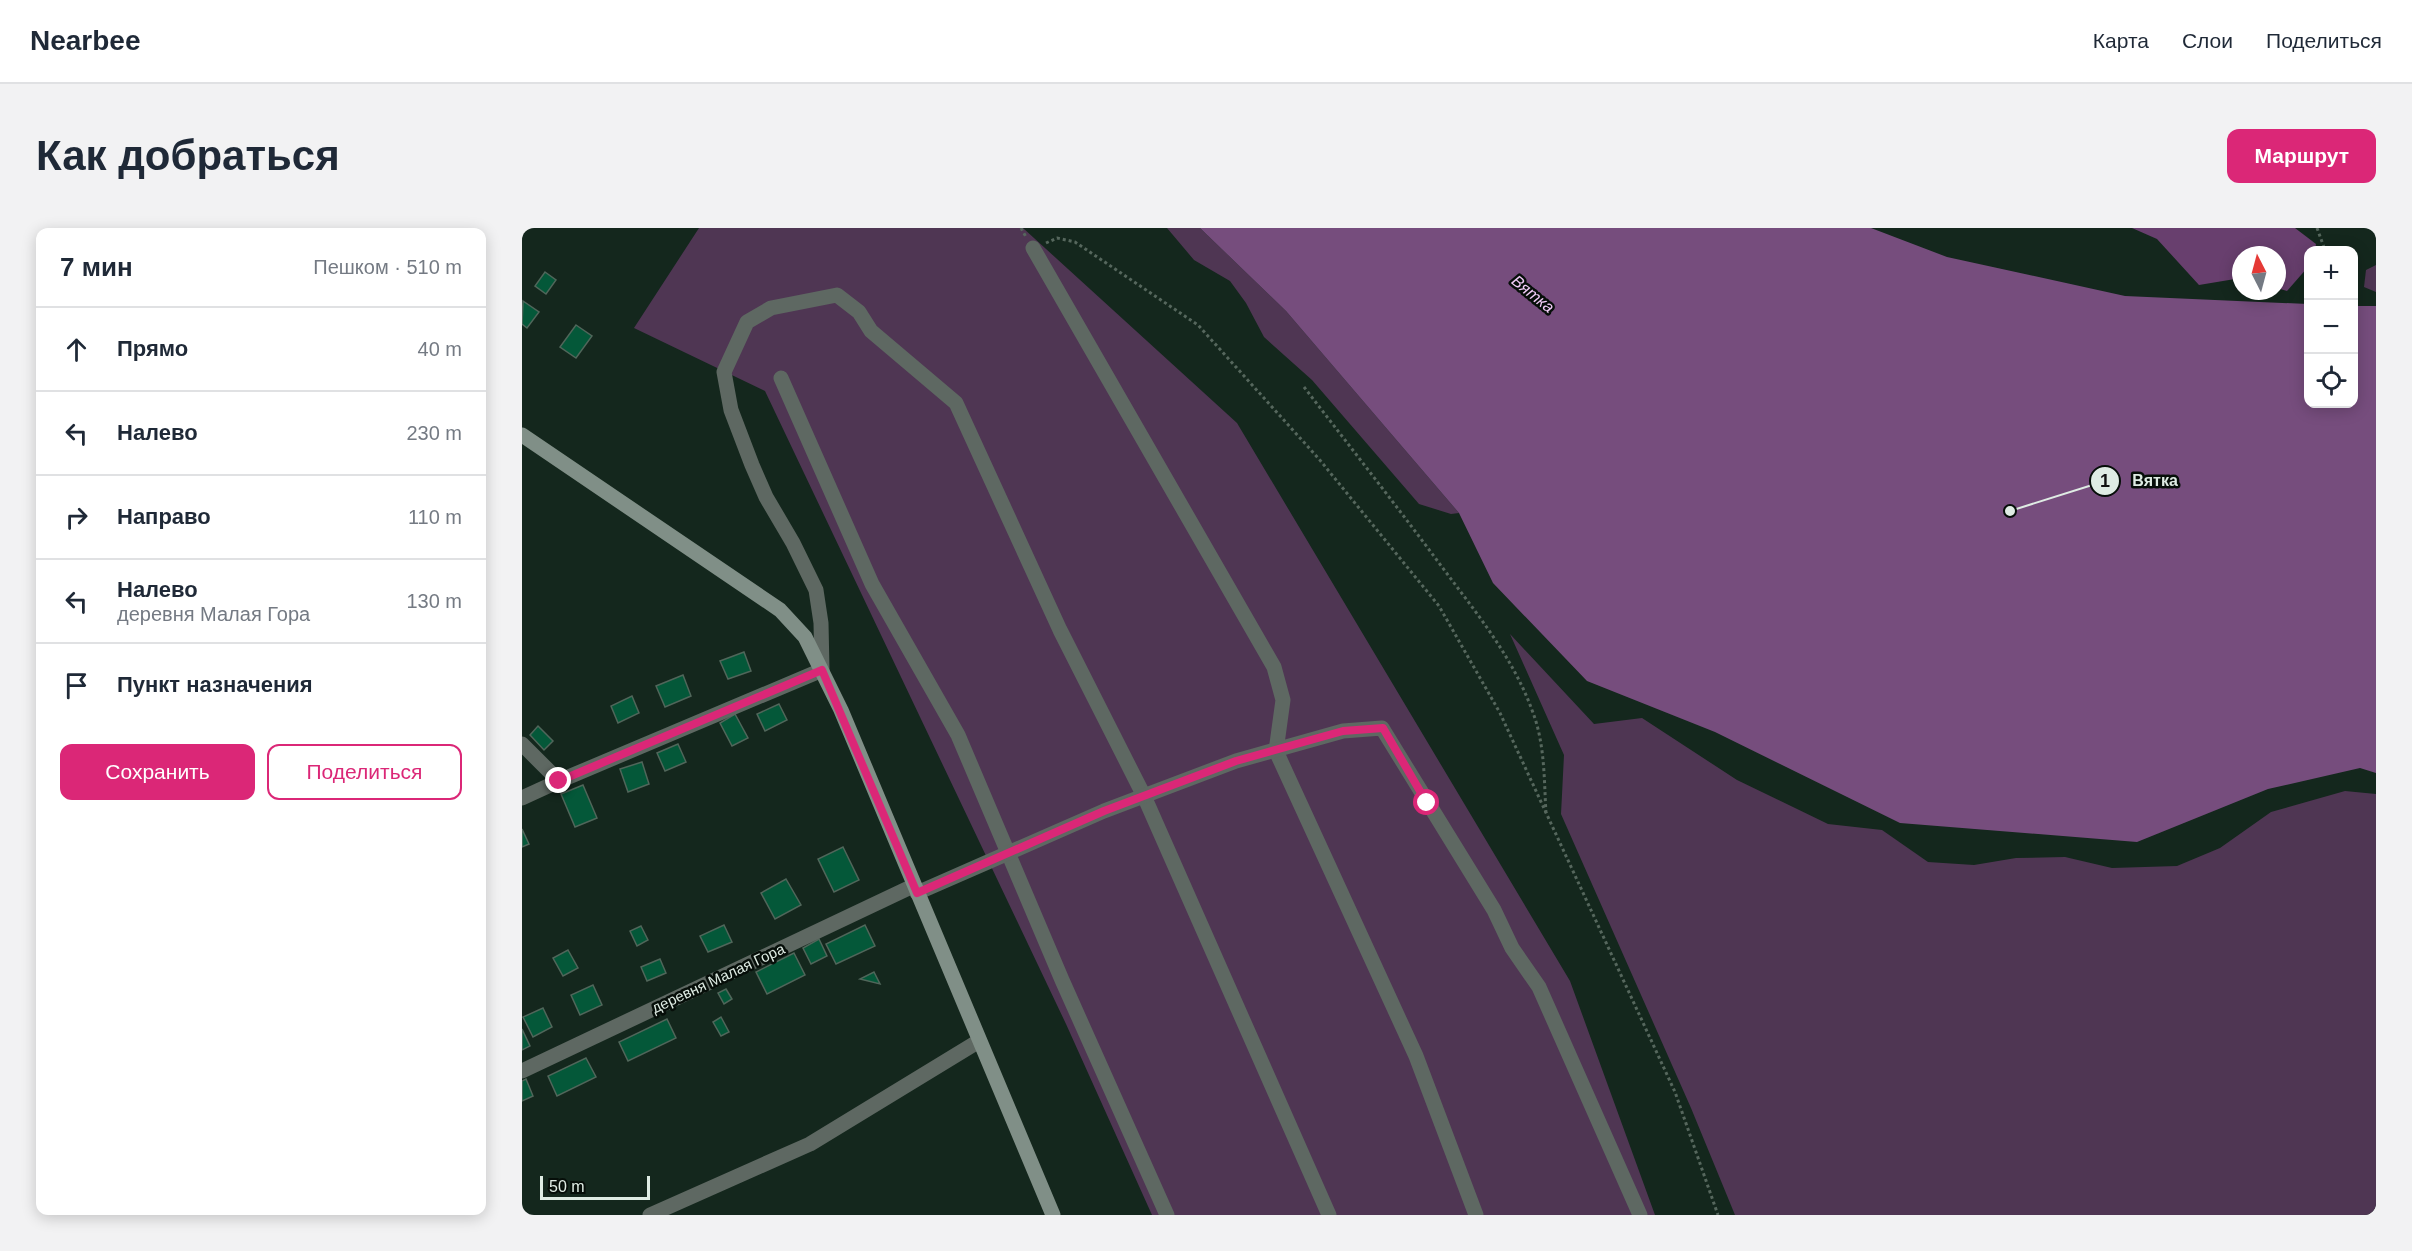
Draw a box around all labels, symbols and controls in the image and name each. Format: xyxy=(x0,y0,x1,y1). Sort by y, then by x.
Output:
text: Nearbee xyxy=(30,25,141,56)
text: Карта xyxy=(2093,29,2149,52)
text: Слои xyxy=(2182,29,2233,52)
text: Поделиться xyxy=(2266,29,2382,52)
button: Маршрут xyxy=(2227,129,2376,183)
text: Как добраться xyxy=(36,132,340,179)
north arrow xyxy=(2232,246,2286,300)
map controls xyxy=(2304,246,2358,408)
button: + xyxy=(2304,246,2358,300)
text: 7 мин xyxy=(60,252,133,282)
text: Пешком · 510 m xyxy=(313,256,462,278)
water label: Вятка xyxy=(1509,272,1557,316)
button: − xyxy=(2304,300,2358,354)
icon: ahead xyxy=(60,333,93,366)
text: Прямо xyxy=(117,336,188,361)
text: 40 m xyxy=(418,338,462,360)
button: locate xyxy=(2304,354,2358,408)
icon: left xyxy=(60,417,93,450)
text: Налево xyxy=(117,420,198,445)
text: 230 m xyxy=(406,422,462,444)
callout: Вятка xyxy=(2090,464,2190,498)
text: 1 xyxy=(2100,471,2110,491)
text: Вятка xyxy=(2132,472,2178,489)
icon: right xyxy=(60,501,93,534)
text: Направо xyxy=(117,504,211,529)
text: 110 m xyxy=(408,506,462,528)
text: Налево xyxy=(117,577,198,602)
icon: left xyxy=(60,585,93,618)
text: 130 m xyxy=(406,590,462,612)
text: деревня Малая Гора xyxy=(117,603,310,625)
icon: arrive xyxy=(60,669,93,702)
text: Пункт назначения xyxy=(117,672,313,697)
button: Сохранить xyxy=(60,744,255,800)
button: Поделиться xyxy=(267,744,462,800)
route end xyxy=(545,767,571,793)
route start xyxy=(1413,789,1439,815)
street label: деревня Малая Гора xyxy=(649,939,788,1016)
scale bar xyxy=(540,1173,650,1200)
text: 50 m xyxy=(549,1178,585,1195)

